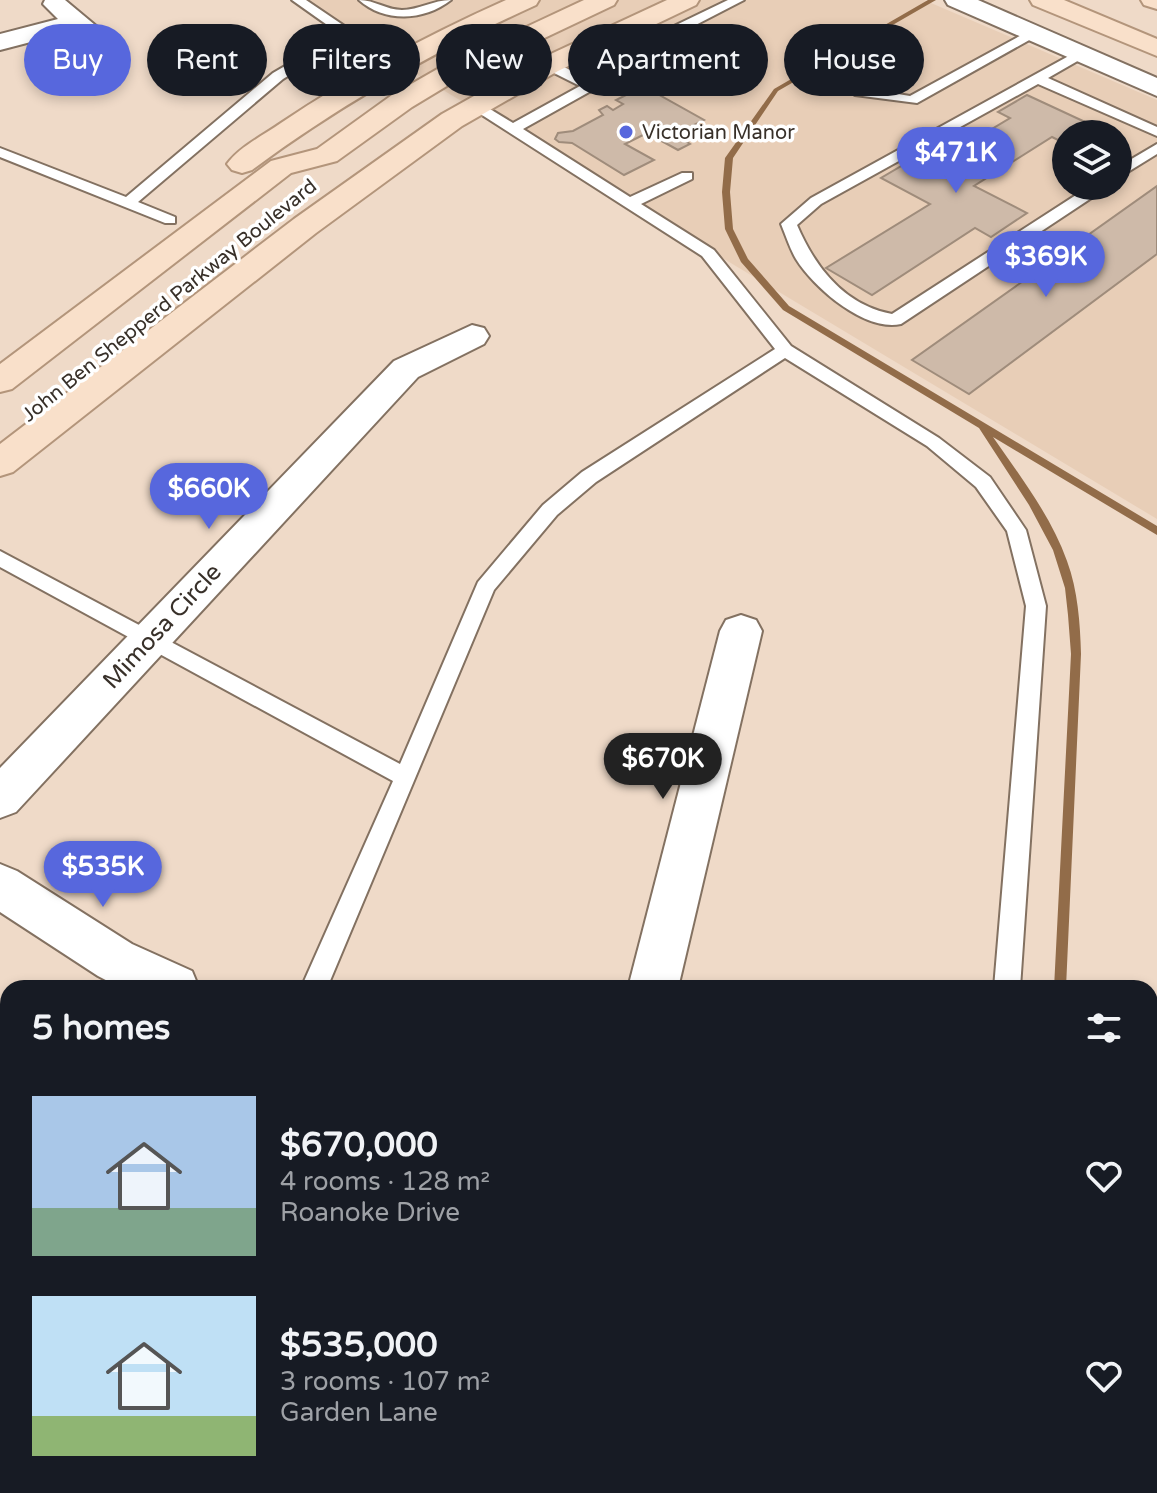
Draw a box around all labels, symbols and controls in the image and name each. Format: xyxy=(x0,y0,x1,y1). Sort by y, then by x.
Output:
chip: Buy xyxy=(24,24,131,96)
chip: Rent xyxy=(147,24,267,96)
chip: Filters xyxy=(283,24,420,96)
chip: New xyxy=(436,24,552,96)
chip: Apartment xyxy=(568,24,768,96)
chip: House xyxy=(784,24,924,96)
map controls xyxy=(1052,120,1132,200)
button: layers xyxy=(1052,120,1132,200)
place label: Victorian Manor xyxy=(642,121,795,145)
marker: Victorian Manor xyxy=(617,123,635,141)
pin: $471K xyxy=(900,127,1012,195)
text: $471K xyxy=(915,137,997,168)
street label: John Ben Shepperd Parkway Boulevard xyxy=(17,174,322,427)
pin: $369K xyxy=(990,231,1102,299)
text: $369K xyxy=(1005,241,1087,272)
pin: $660K xyxy=(153,463,265,531)
text: $660K xyxy=(168,473,250,504)
street label: Mimosa Circle xyxy=(97,558,228,695)
pin: $670K xyxy=(607,733,719,801)
text: $670K xyxy=(622,743,704,774)
pin: $535K xyxy=(47,841,159,909)
text: $535K xyxy=(62,851,144,882)
icon: filters xyxy=(1082,1006,1126,1050)
text: 5 homes xyxy=(32,1008,170,1049)
text: $670,000 xyxy=(280,1125,438,1166)
icon: home xyxy=(96,1128,192,1224)
icon: heart xyxy=(1082,1154,1126,1198)
text: 4 rooms · 128 m² xyxy=(280,1166,490,1197)
text: Roanoke Drive xyxy=(280,1197,460,1228)
text: $535,000 xyxy=(280,1325,438,1366)
icon: home xyxy=(96,1328,192,1424)
icon: heart xyxy=(1082,1354,1126,1398)
text: 3 rooms · 107 m² xyxy=(280,1366,490,1397)
text: Garden Lane xyxy=(280,1397,438,1428)

